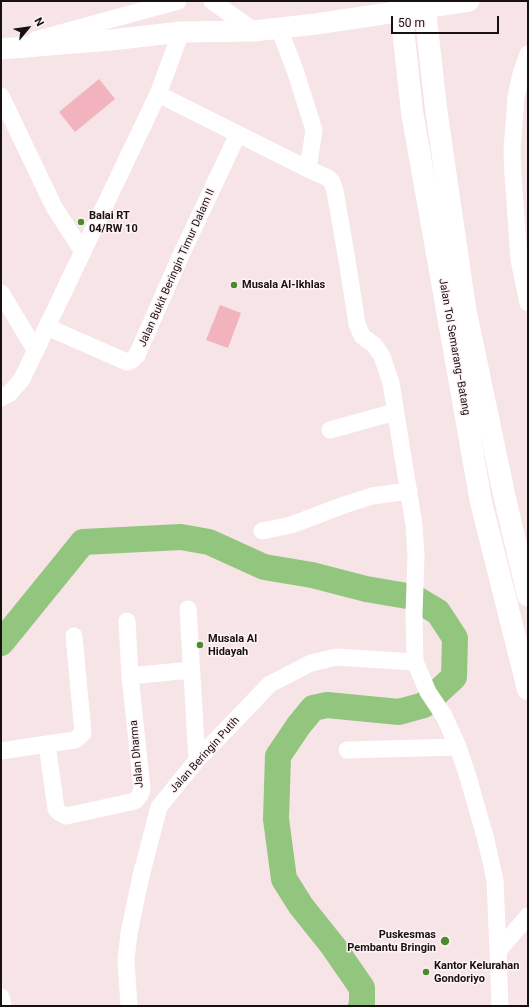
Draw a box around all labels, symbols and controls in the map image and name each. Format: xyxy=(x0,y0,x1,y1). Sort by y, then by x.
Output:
north arrow xyxy=(8,8,48,48)
scale bar xyxy=(393,8,501,34)
text: N xyxy=(31,15,46,28)
text: 50 m xyxy=(398,16,425,30)
street label: Jalan Bukit Beringin Timur Dalam II xyxy=(136,187,218,349)
place label: Balai RT 04/RW 10 xyxy=(89,209,138,235)
marker: Balai RT 04/RW 10 xyxy=(76,217,86,227)
street label: Jalan Tol Semarang–Batang xyxy=(435,277,473,417)
place label: Musala Al-Ikhlas xyxy=(242,278,325,292)
marker: Musala Al-Ikhlas xyxy=(229,280,239,290)
place label: Musala Al Hidayah xyxy=(208,632,257,658)
marker: Musala Al Hidayah xyxy=(195,640,205,650)
street label: Jalan Beringin Putih xyxy=(167,714,243,796)
street label: Jalan Dharma xyxy=(127,719,147,789)
place label: Puskesmas Pembantu Bringin xyxy=(347,928,436,954)
marker: Puskesmas Pembantu Bringin xyxy=(439,935,451,947)
place label: Kantor Kelurahan Gondoriyo xyxy=(434,959,519,985)
marker: Kantor Kelurahan Gondoriyo xyxy=(421,967,431,977)

